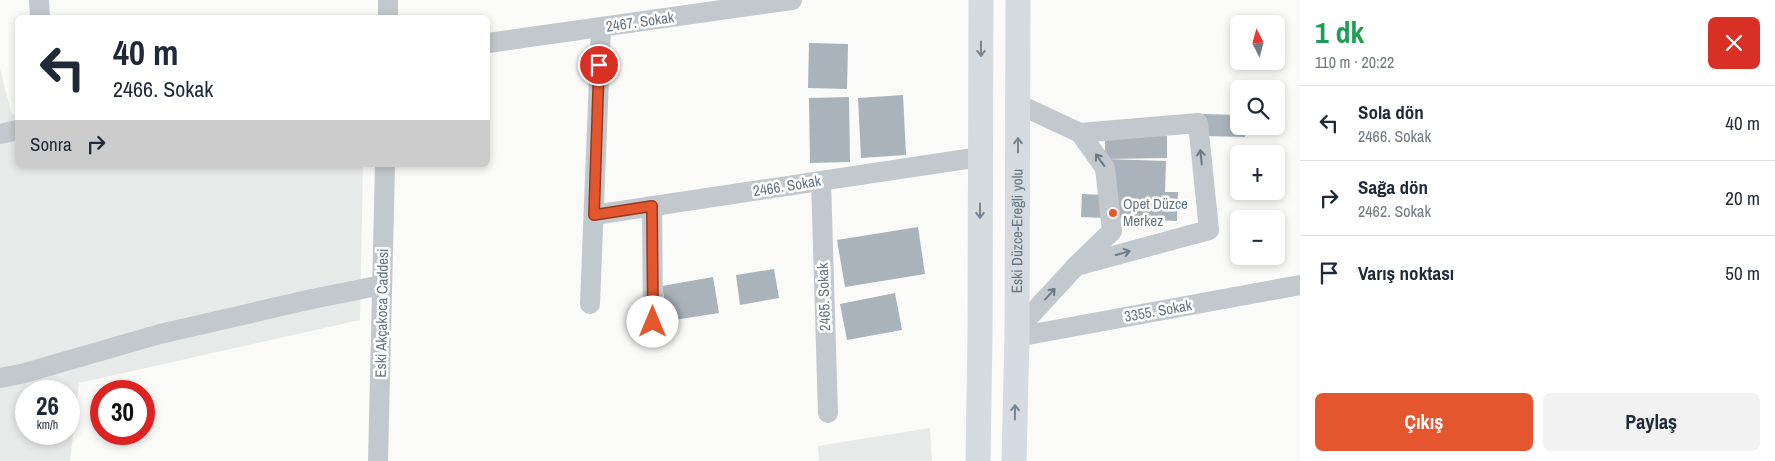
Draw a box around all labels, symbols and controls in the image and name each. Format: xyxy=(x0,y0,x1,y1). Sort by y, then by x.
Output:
street label: 2467. Sokak xyxy=(605,6,676,37)
text: 1 dk xyxy=(1315,12,1364,52)
north arrow xyxy=(1230,15,1285,70)
map controls xyxy=(1230,15,1285,265)
button: close xyxy=(1708,17,1760,69)
text: 40 m xyxy=(113,29,178,76)
icon: left xyxy=(30,35,95,100)
one-way arrow xyxy=(976,40,986,56)
pin xyxy=(578,44,620,86)
icon: arrive xyxy=(585,51,613,79)
text: 110 m · 20:22 xyxy=(1315,51,1394,73)
text: 2466. Sokak xyxy=(113,74,213,104)
button: search xyxy=(1230,80,1285,135)
text: Sola dön xyxy=(1358,99,1424,125)
icon: left xyxy=(1315,109,1343,137)
text: 40 m xyxy=(1725,110,1760,136)
text: 2466. Sokak xyxy=(1358,125,1431,147)
icon: right xyxy=(82,130,110,158)
text: Sonra xyxy=(30,131,72,157)
one-way arrow xyxy=(1013,137,1023,154)
button: + xyxy=(1230,145,1285,200)
one-way arrow xyxy=(1197,149,1206,165)
one-way arrow xyxy=(1094,154,1105,167)
street label: Eski Düzce-Ereğli yolu xyxy=(1006,169,1027,293)
street label: 2466. Sokak xyxy=(752,170,823,201)
text: Sağa dön xyxy=(1358,174,1428,200)
icon: right xyxy=(1315,184,1343,212)
text: 20 m xyxy=(1725,185,1760,211)
place label: Opet Düzce Merkez xyxy=(1123,193,1188,231)
text: 2462. Sokak xyxy=(1358,200,1431,222)
one-way arrow xyxy=(975,202,985,219)
marker: Opet Düzce Merkez xyxy=(1107,207,1119,219)
button: − xyxy=(1230,210,1285,265)
street label: Eski Akçakoca Caddesi xyxy=(370,248,393,378)
one-way arrow xyxy=(1114,248,1130,257)
icon: arrive xyxy=(1315,259,1343,287)
text: Varış noktası xyxy=(1358,260,1454,286)
text: 50 m xyxy=(1725,260,1760,286)
street label: 2465. Sokak xyxy=(812,262,835,332)
one-way arrow xyxy=(1044,288,1055,301)
street label: 3355. Sokak xyxy=(1122,294,1194,327)
position arrow xyxy=(626,295,678,347)
speed limit sign: 30 xyxy=(90,380,155,445)
text: 26 xyxy=(36,389,59,423)
button: Çıkış xyxy=(1315,393,1533,451)
button: Paylaş xyxy=(1543,393,1760,451)
one-way arrow xyxy=(1010,405,1020,421)
text: km/h xyxy=(37,417,58,433)

